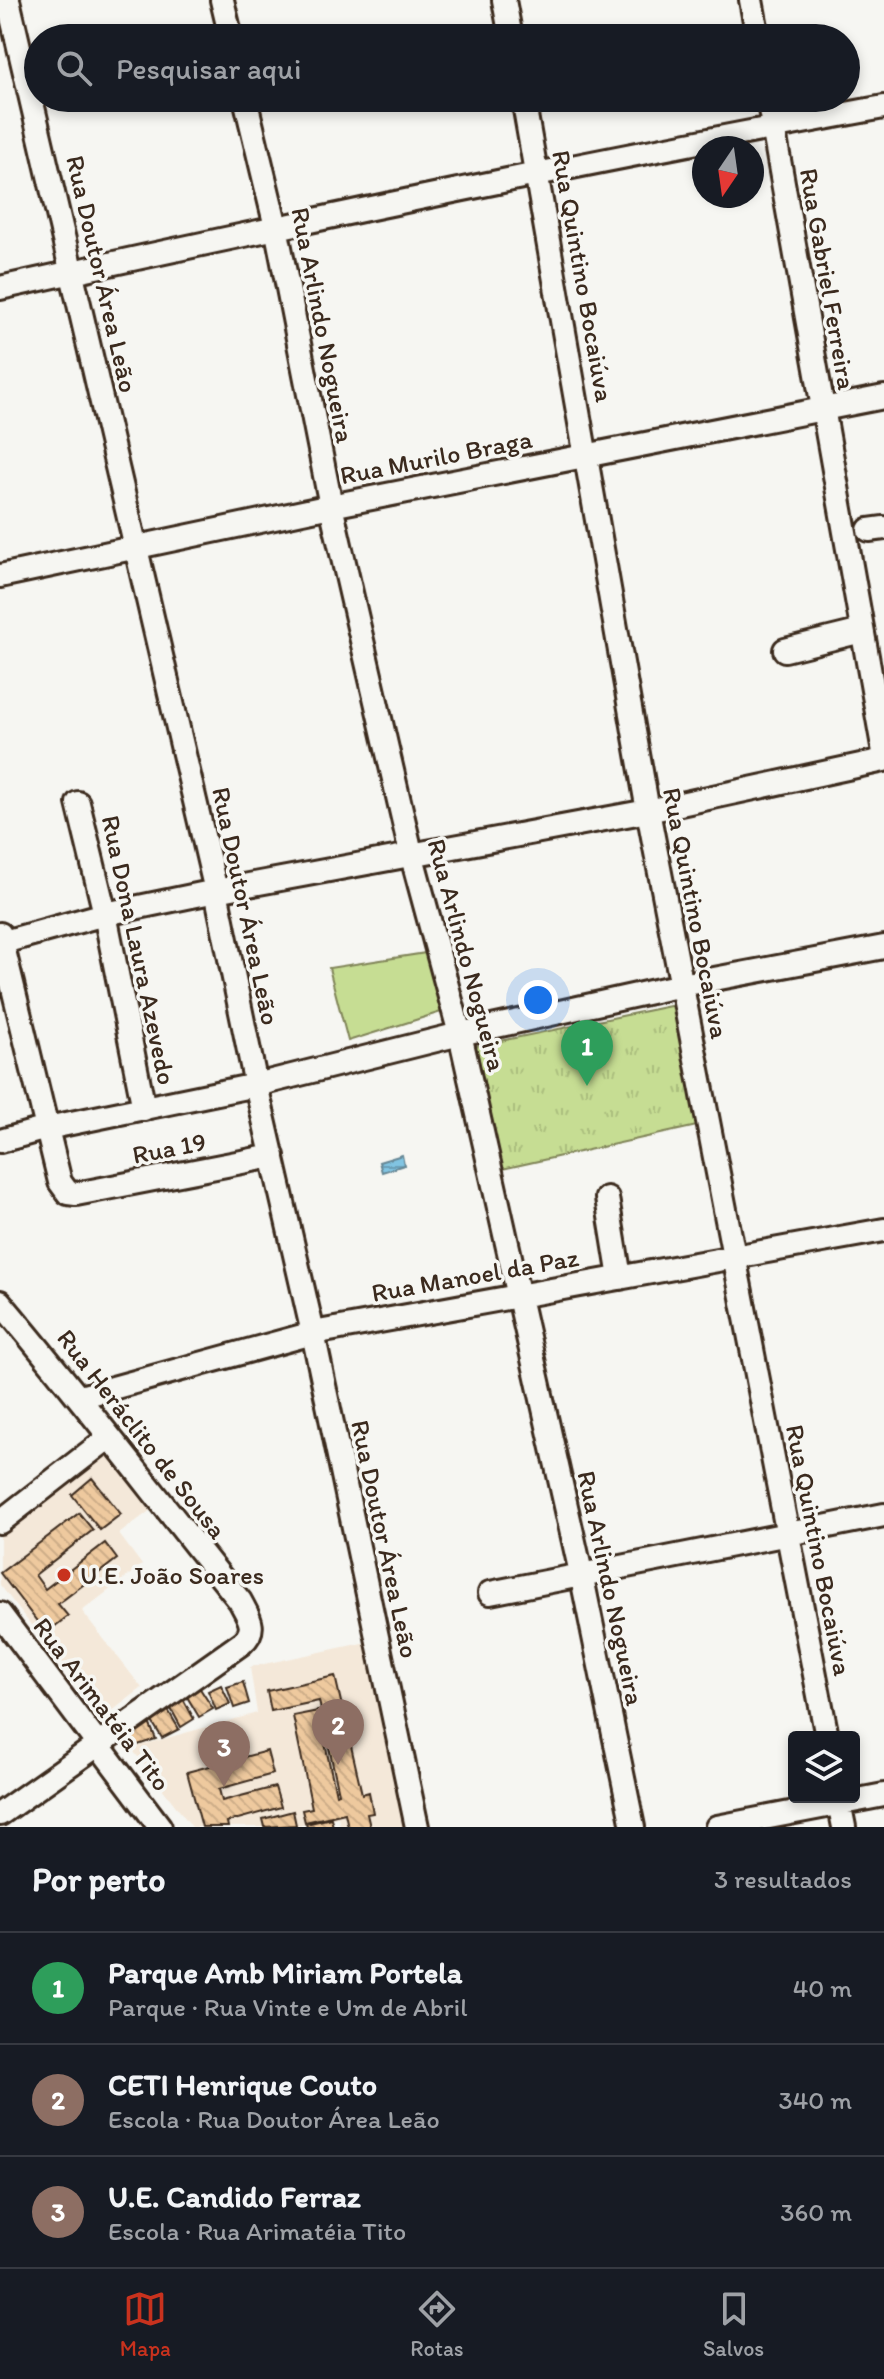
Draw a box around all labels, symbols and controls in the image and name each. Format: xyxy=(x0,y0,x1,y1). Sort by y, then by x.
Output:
search box xyxy=(24,24,860,112)
icon: search xyxy=(52,46,96,90)
text: Pesquisar aqui xyxy=(116,50,301,87)
north arrow xyxy=(692,136,764,208)
street label: Rua Quintino Bocaiúva xyxy=(545,148,621,405)
street label: Rua Doutor Área Leão xyxy=(59,152,145,396)
street label: Rua Gabriel Ferreira xyxy=(793,166,863,393)
street label: Rua Arlindo Nogueira xyxy=(284,205,362,446)
street label: Rua Murilo Braga xyxy=(337,423,535,491)
street label: Rua Doutor Área Leão xyxy=(205,784,287,1028)
street label: Rua Quintino Bocaiúva xyxy=(656,785,736,1042)
street label: Rua Dona Laura Azevedo xyxy=(95,812,183,1088)
street label: Rua Arlindo Nogueira xyxy=(421,835,514,1075)
your location xyxy=(518,980,558,1020)
pin: 1 xyxy=(561,1020,613,1086)
street label: Rua 19 xyxy=(129,1125,209,1171)
street label: Rua Manoel da Paz xyxy=(369,1241,581,1309)
street label: Rua Heráclito de Sousa xyxy=(50,1323,234,1546)
street label: Rua Doutor Área Leão xyxy=(344,1417,426,1661)
street label: Rua Quintino Bocaiúva xyxy=(779,1422,859,1679)
street label: Rua Arlindo Nogueira xyxy=(570,1468,652,1709)
place label: U.E. João Soares xyxy=(80,1559,264,1591)
marker: U.E. João Soares xyxy=(55,1566,73,1584)
street label: Rua Arimatéia Tito xyxy=(26,1611,178,1797)
pin: 2 xyxy=(312,1699,364,1765)
pin: 3 xyxy=(198,1721,250,1787)
map controls xyxy=(788,1731,860,1803)
button: layers xyxy=(788,1731,860,1803)
text: Por perto xyxy=(32,1859,165,1900)
text: 3 resultados xyxy=(714,1863,852,1895)
text: Parque Amb Miriam Portela xyxy=(108,1954,462,1991)
text: 1 xyxy=(52,1972,64,2004)
text: 40 m xyxy=(793,1972,852,2004)
text: Parque · Rua Vinte e Um de Abril xyxy=(108,1991,468,2023)
text: CETI Henrique Couto xyxy=(108,2066,377,2103)
text: 2 xyxy=(51,2084,65,2116)
text: 340 m xyxy=(778,2084,852,2116)
text: Escola · Rua Doutor Área Leão xyxy=(108,2103,440,2135)
text: U.E. Candido Ferraz xyxy=(108,2178,361,2215)
text: 3 xyxy=(51,2196,65,2228)
text: 360 m xyxy=(780,2196,852,2228)
text: Escola · Rua Arimatéia Tito xyxy=(108,2215,406,2247)
tab: Mapa xyxy=(120,2287,171,2362)
tab: Rotas xyxy=(410,2287,464,2362)
tab: Salvos xyxy=(703,2287,764,2362)

